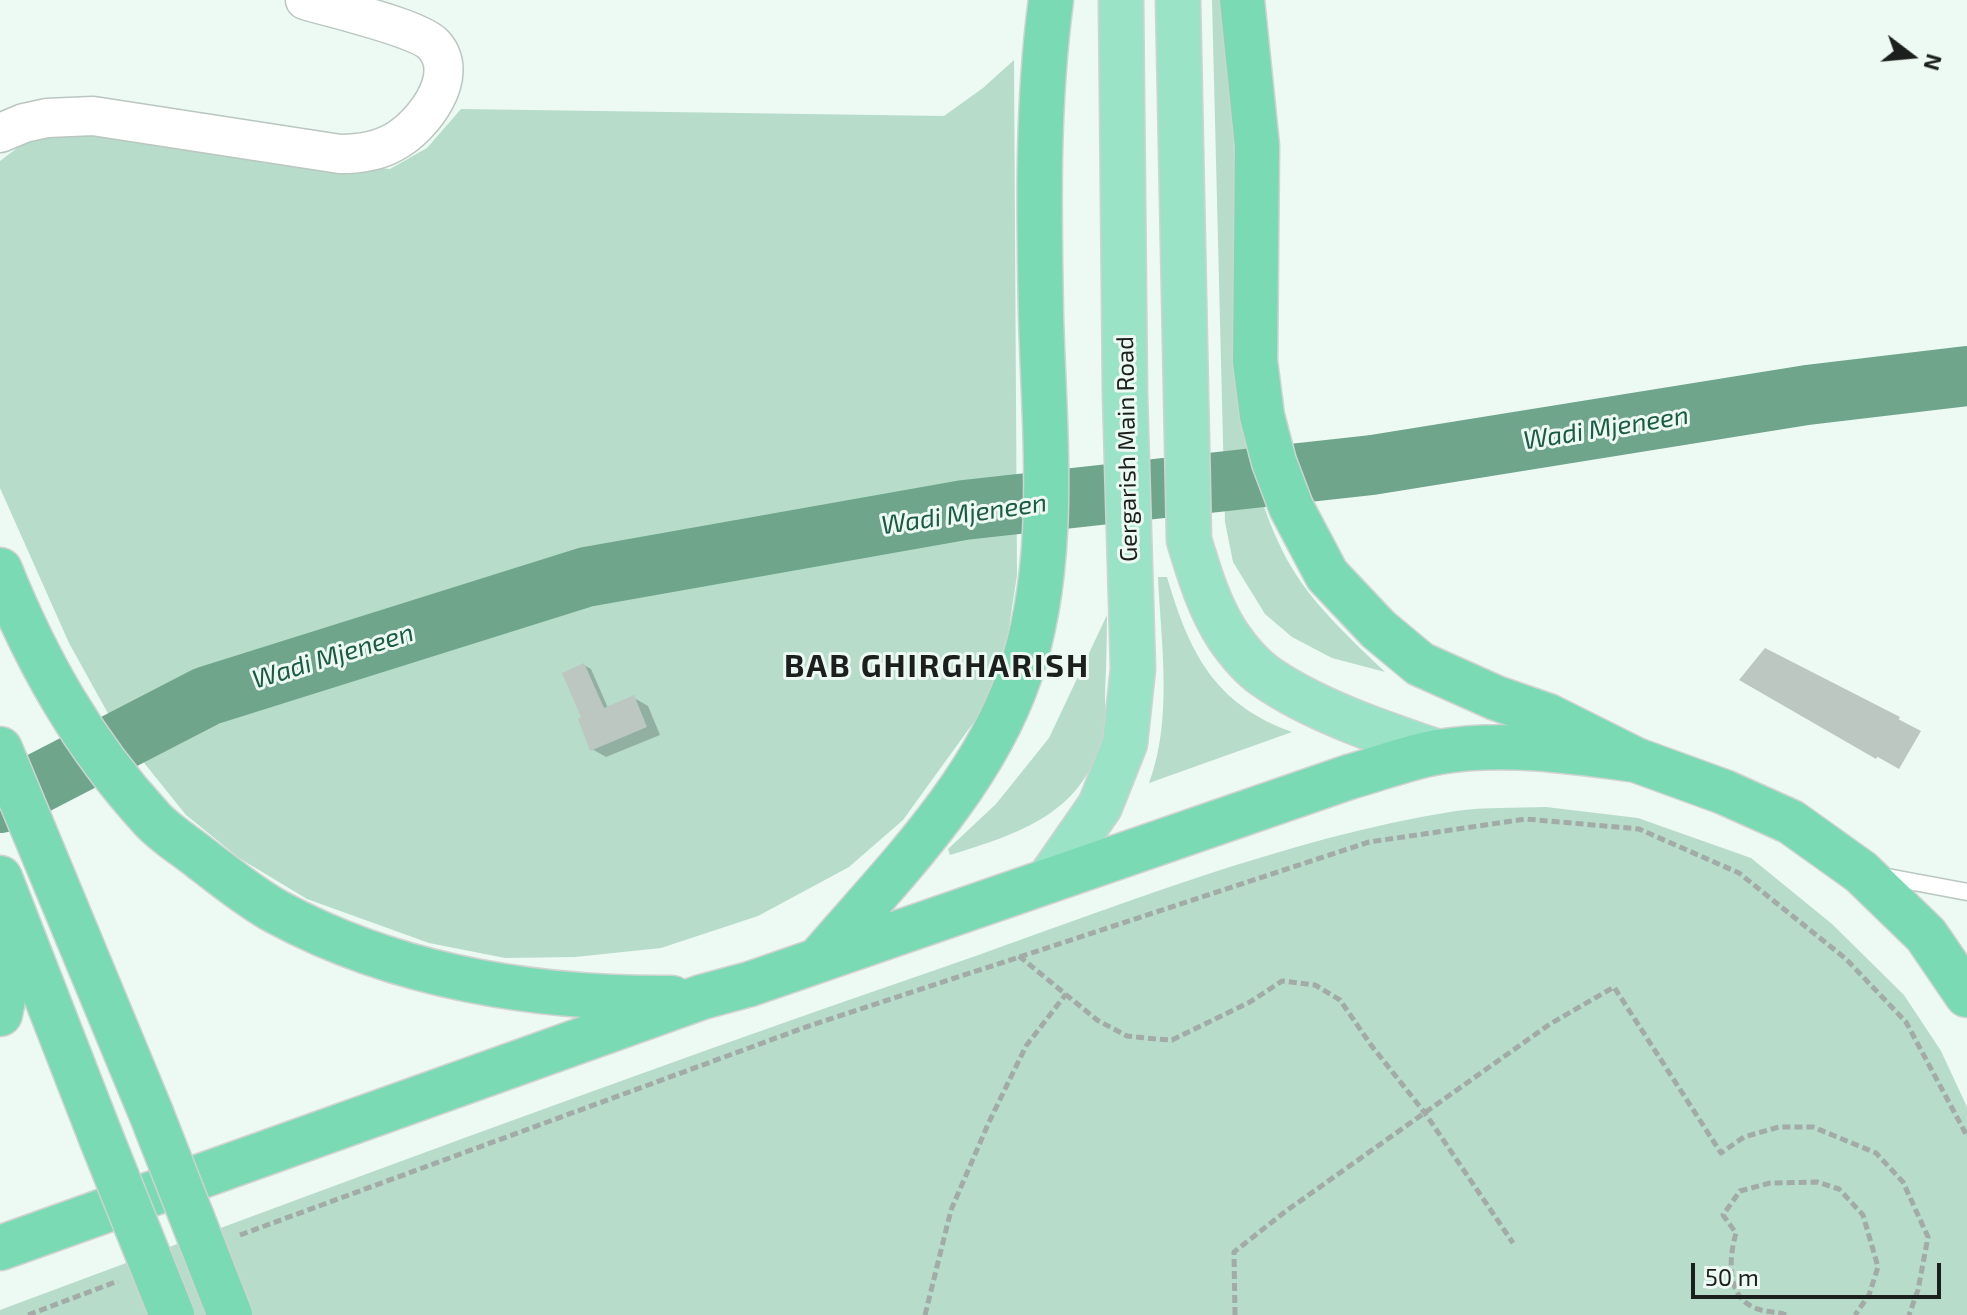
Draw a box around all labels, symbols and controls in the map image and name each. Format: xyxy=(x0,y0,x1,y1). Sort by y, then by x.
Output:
north arrow xyxy=(1871,16,1951,96)
text: N xyxy=(1919,51,1949,74)
street label: Gergarish Main Road xyxy=(1111,336,1143,562)
water label: Wadi Mjeneen xyxy=(1521,400,1691,456)
water label: Wadi Mjeneen xyxy=(879,487,1049,541)
water label: Wadi Mjeneen xyxy=(249,617,417,695)
district label: BAB GHIRGHARISH xyxy=(784,647,1090,685)
scale bar xyxy=(1695,1247,1945,1297)
text: 50 m xyxy=(1705,1262,1759,1291)

